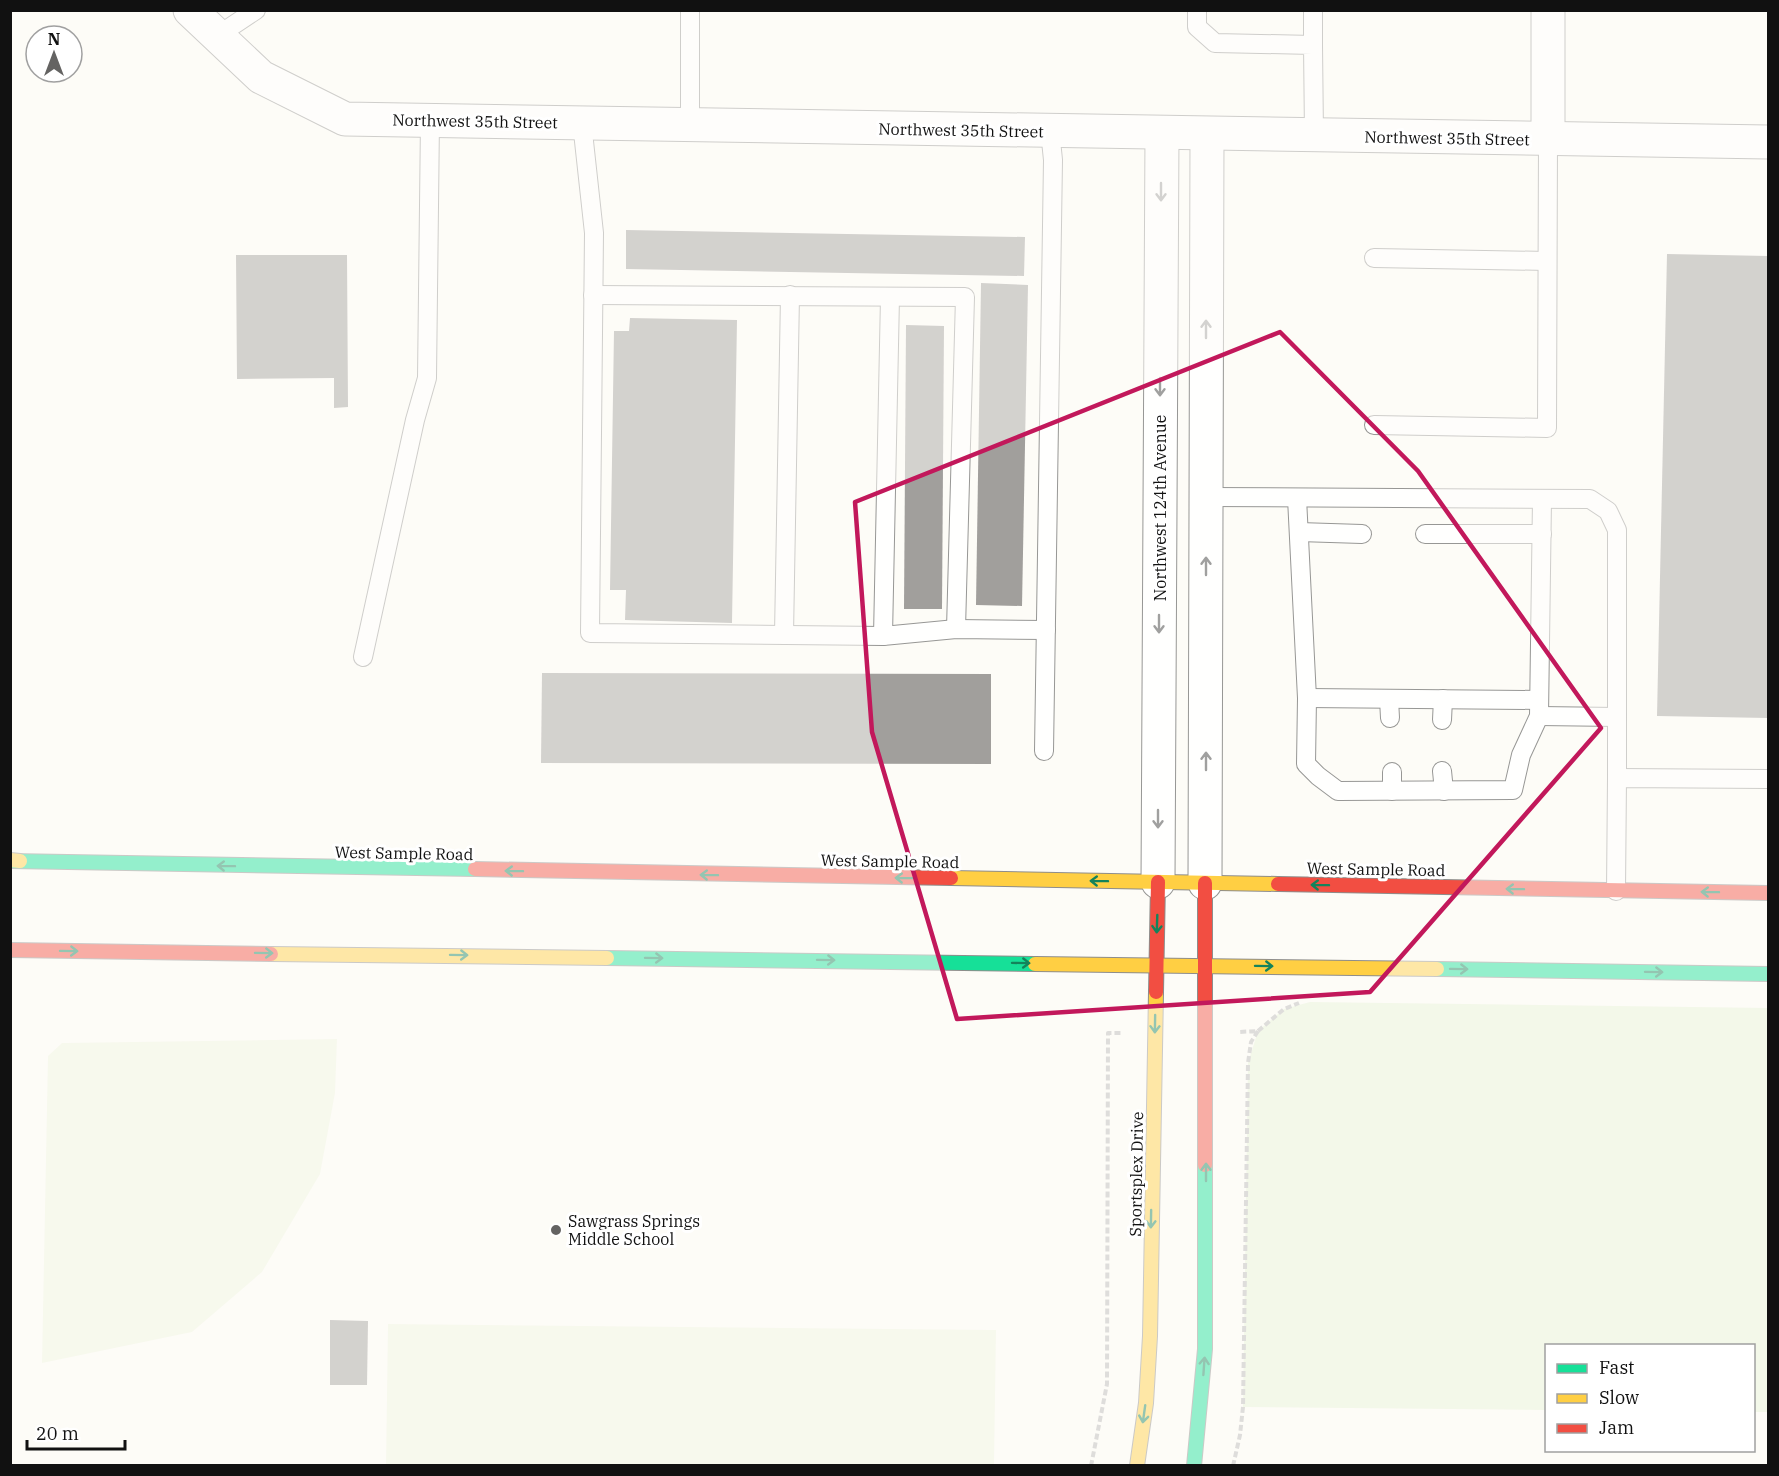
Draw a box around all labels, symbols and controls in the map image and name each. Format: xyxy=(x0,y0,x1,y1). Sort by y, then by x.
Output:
north arrow xyxy=(24,24,84,84)
text: N xyxy=(48,29,60,49)
street label: Northwest 35th Street xyxy=(392,110,558,132)
street label: Northwest 35th Street xyxy=(878,119,1044,141)
street label: Northwest 35th Street xyxy=(1364,127,1530,149)
one-way arrow xyxy=(1156,181,1167,201)
one-way arrow xyxy=(1200,320,1212,340)
one-way arrow xyxy=(1154,376,1166,396)
street label: Northwest 124th Avenue xyxy=(1150,415,1170,601)
one-way arrow xyxy=(1200,557,1212,577)
one-way arrow xyxy=(1153,613,1165,633)
one-way arrow xyxy=(1200,752,1212,772)
one-way arrow xyxy=(1152,808,1164,828)
street label: West Sample Road xyxy=(334,842,474,864)
street label: West Sample Road xyxy=(820,850,960,872)
street label: West Sample Road xyxy=(1306,858,1446,880)
one-way arrow xyxy=(217,860,237,872)
one-way arrow xyxy=(505,865,525,877)
one-way arrow xyxy=(700,869,720,880)
one-way arrow xyxy=(895,872,915,884)
one-way arrow xyxy=(1090,876,1110,887)
one-way arrow xyxy=(1311,879,1331,891)
one-way arrow xyxy=(1506,883,1526,894)
one-way arrow xyxy=(1701,886,1721,898)
one-way arrow xyxy=(1151,913,1162,933)
one-way arrow xyxy=(58,945,78,957)
one-way arrow xyxy=(253,947,273,959)
one-way arrow xyxy=(448,950,468,961)
one-way arrow xyxy=(643,952,663,964)
one-way arrow xyxy=(815,954,835,966)
one-way arrow xyxy=(1010,957,1030,969)
one-way arrow xyxy=(1254,961,1274,972)
one-way arrow xyxy=(1449,964,1469,975)
one-way arrow xyxy=(1644,967,1664,978)
one-way arrow xyxy=(1149,1014,1160,1034)
street label: Sportsplex Drive xyxy=(1125,1111,1147,1237)
one-way arrow xyxy=(1200,1163,1212,1183)
one-way arrow xyxy=(1146,1209,1157,1229)
place label: Sawgrass Springs Middle School xyxy=(568,1211,700,1249)
marker: Sawgrass Springs Middle School xyxy=(549,1223,563,1237)
legend xyxy=(1545,1344,1755,1452)
one-way arrow xyxy=(1198,1356,1209,1376)
text: Fast xyxy=(1599,1356,1634,1379)
text: Slow xyxy=(1599,1386,1639,1409)
one-way arrow xyxy=(1139,1403,1150,1423)
scale bar xyxy=(27,1413,124,1451)
text: Jam xyxy=(1599,1416,1634,1439)
text: 20 m xyxy=(36,1422,79,1445)

